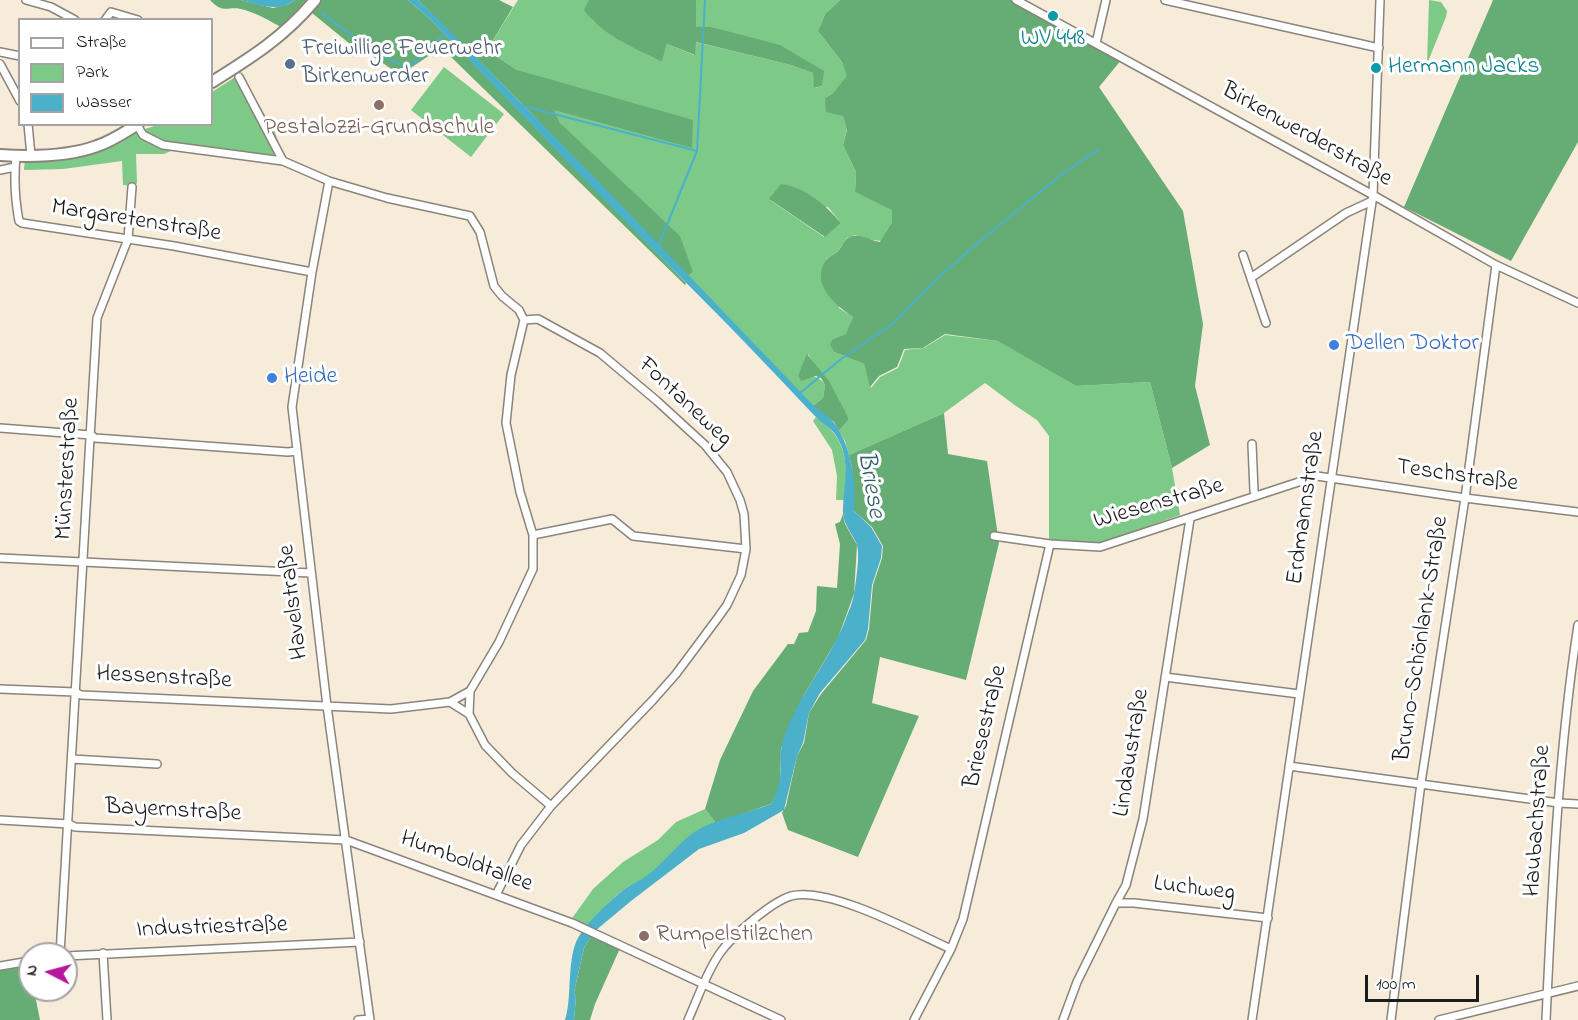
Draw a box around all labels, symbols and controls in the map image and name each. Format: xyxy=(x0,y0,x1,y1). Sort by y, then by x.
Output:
marker: WV 448 xyxy=(1046,9,1060,23)
legend xyxy=(18,18,213,126)
place label: WV 448 xyxy=(1021,26,1085,54)
text: Straße xyxy=(76,30,126,56)
place label: Freiwillige Feuerwehr Birkenwerder xyxy=(302,36,502,92)
place label: Hermann Jacks xyxy=(1388,54,1539,82)
marker: Freiwillige Feuerwehr Birkenwerder xyxy=(283,57,297,71)
text: Park xyxy=(76,60,109,86)
marker: Hermann Jacks xyxy=(1369,61,1383,75)
street label: Birkenwerderstraße xyxy=(1216,77,1396,195)
text: Wasser xyxy=(76,90,132,116)
marker: Pestalozzi-Grundschule xyxy=(372,98,386,112)
place label: Pestalozzi-Grundschule xyxy=(264,115,494,143)
street label: Margaretenstraße xyxy=(49,194,223,250)
place label: Dellen Doktor xyxy=(1346,331,1479,359)
marker: Dellen Doktor xyxy=(1327,338,1341,352)
street label: Fontaneweg xyxy=(631,352,737,454)
place label: Heide xyxy=(284,364,337,392)
marker: Heide xyxy=(265,371,279,385)
street label: Münsterstraße xyxy=(51,397,87,541)
street label: Erdmannstraße xyxy=(1282,429,1332,587)
water label: Briese xyxy=(848,449,890,521)
street label: Teschstraße xyxy=(1394,454,1520,500)
street label: Wiesenstraße xyxy=(1091,473,1227,537)
street label: Bruno-Schönlank-Straße xyxy=(1389,514,1457,764)
street label: Havelstraße xyxy=(274,543,316,661)
street label: Hessenstraße xyxy=(95,661,233,697)
street label: Briesestraße xyxy=(959,663,1015,791)
street label: Lindaustraße xyxy=(1109,687,1157,819)
street label: Haubachstraße xyxy=(1519,744,1559,898)
street label: Bayernstraße xyxy=(104,794,242,830)
street label: Humboldtallee xyxy=(396,826,536,900)
street label: Luchweg xyxy=(1152,871,1236,909)
street label: Industriestraße xyxy=(136,912,288,946)
place label: Rumpelstilzchen xyxy=(656,922,813,950)
marker: Rumpelstilzchen xyxy=(637,929,651,943)
north arrow xyxy=(18,942,78,1002)
scale bar xyxy=(1368,963,1482,1001)
text: N xyxy=(20,964,45,977)
text: 100 m xyxy=(1376,972,1416,998)

